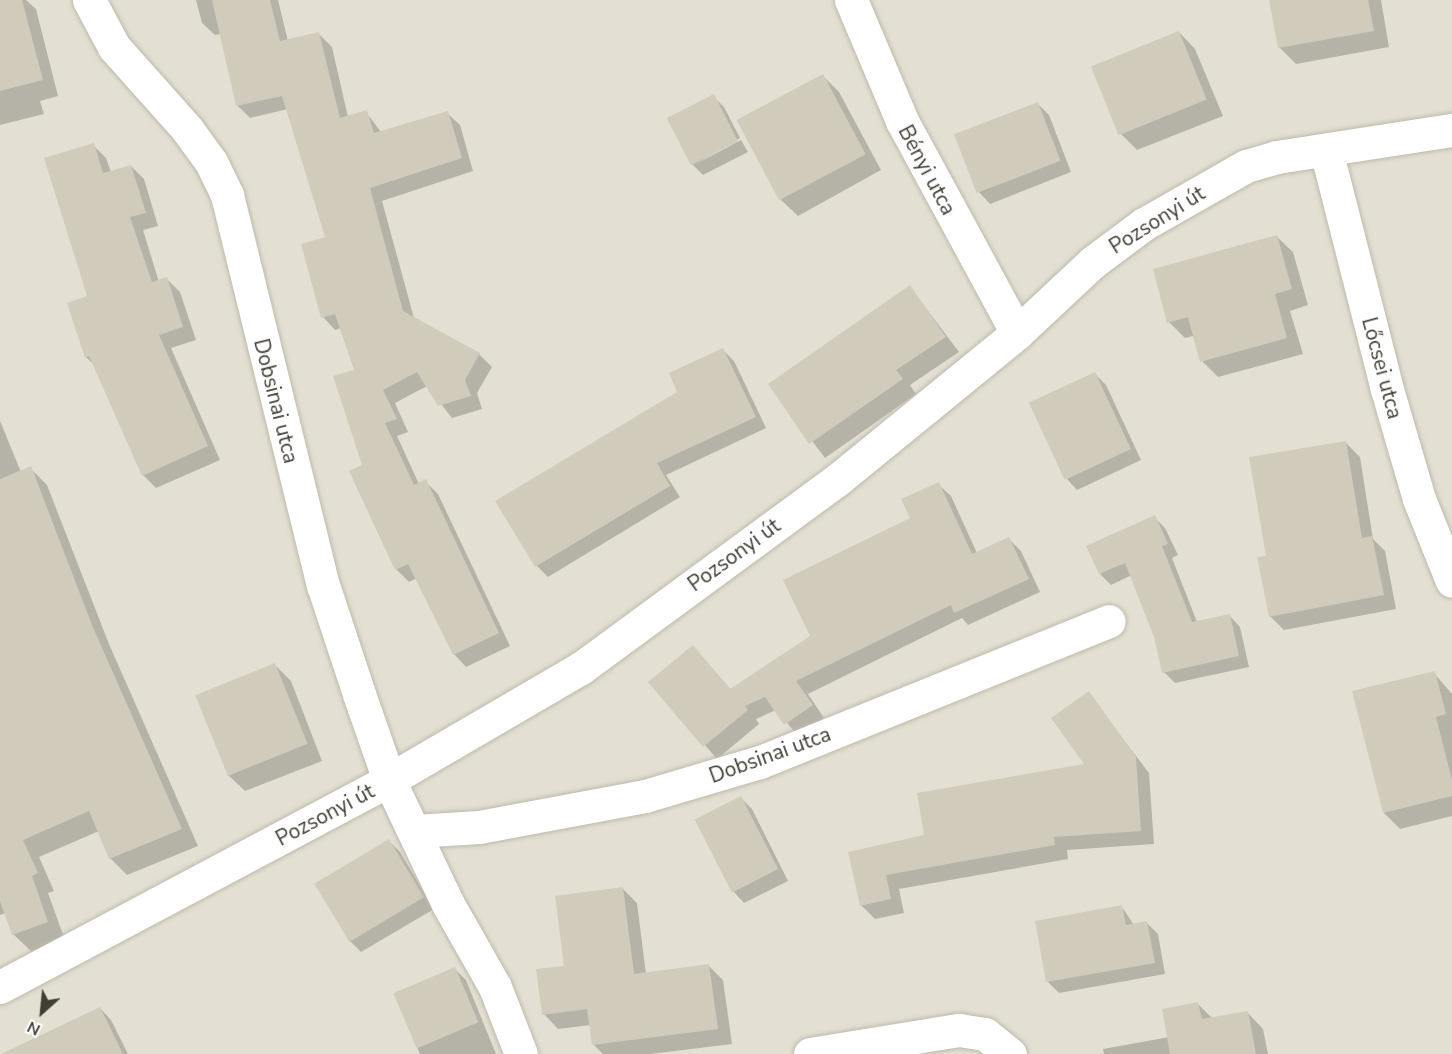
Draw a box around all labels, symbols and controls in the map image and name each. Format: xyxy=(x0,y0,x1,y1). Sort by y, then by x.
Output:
street label: Bényi utca xyxy=(893,121,961,219)
street label: Pozsonyi út xyxy=(1105,181,1209,259)
street label: Lőcsei utca xyxy=(1356,314,1408,422)
street label: Dobsinai utca xyxy=(248,336,304,466)
street label: Pozsonyi út xyxy=(683,513,785,597)
street label: Dobsinai utca xyxy=(706,721,834,789)
street label: Pozsonyi út xyxy=(272,779,378,851)
north arrow xyxy=(12,982,72,1042)
text: N xyxy=(24,1016,44,1041)

